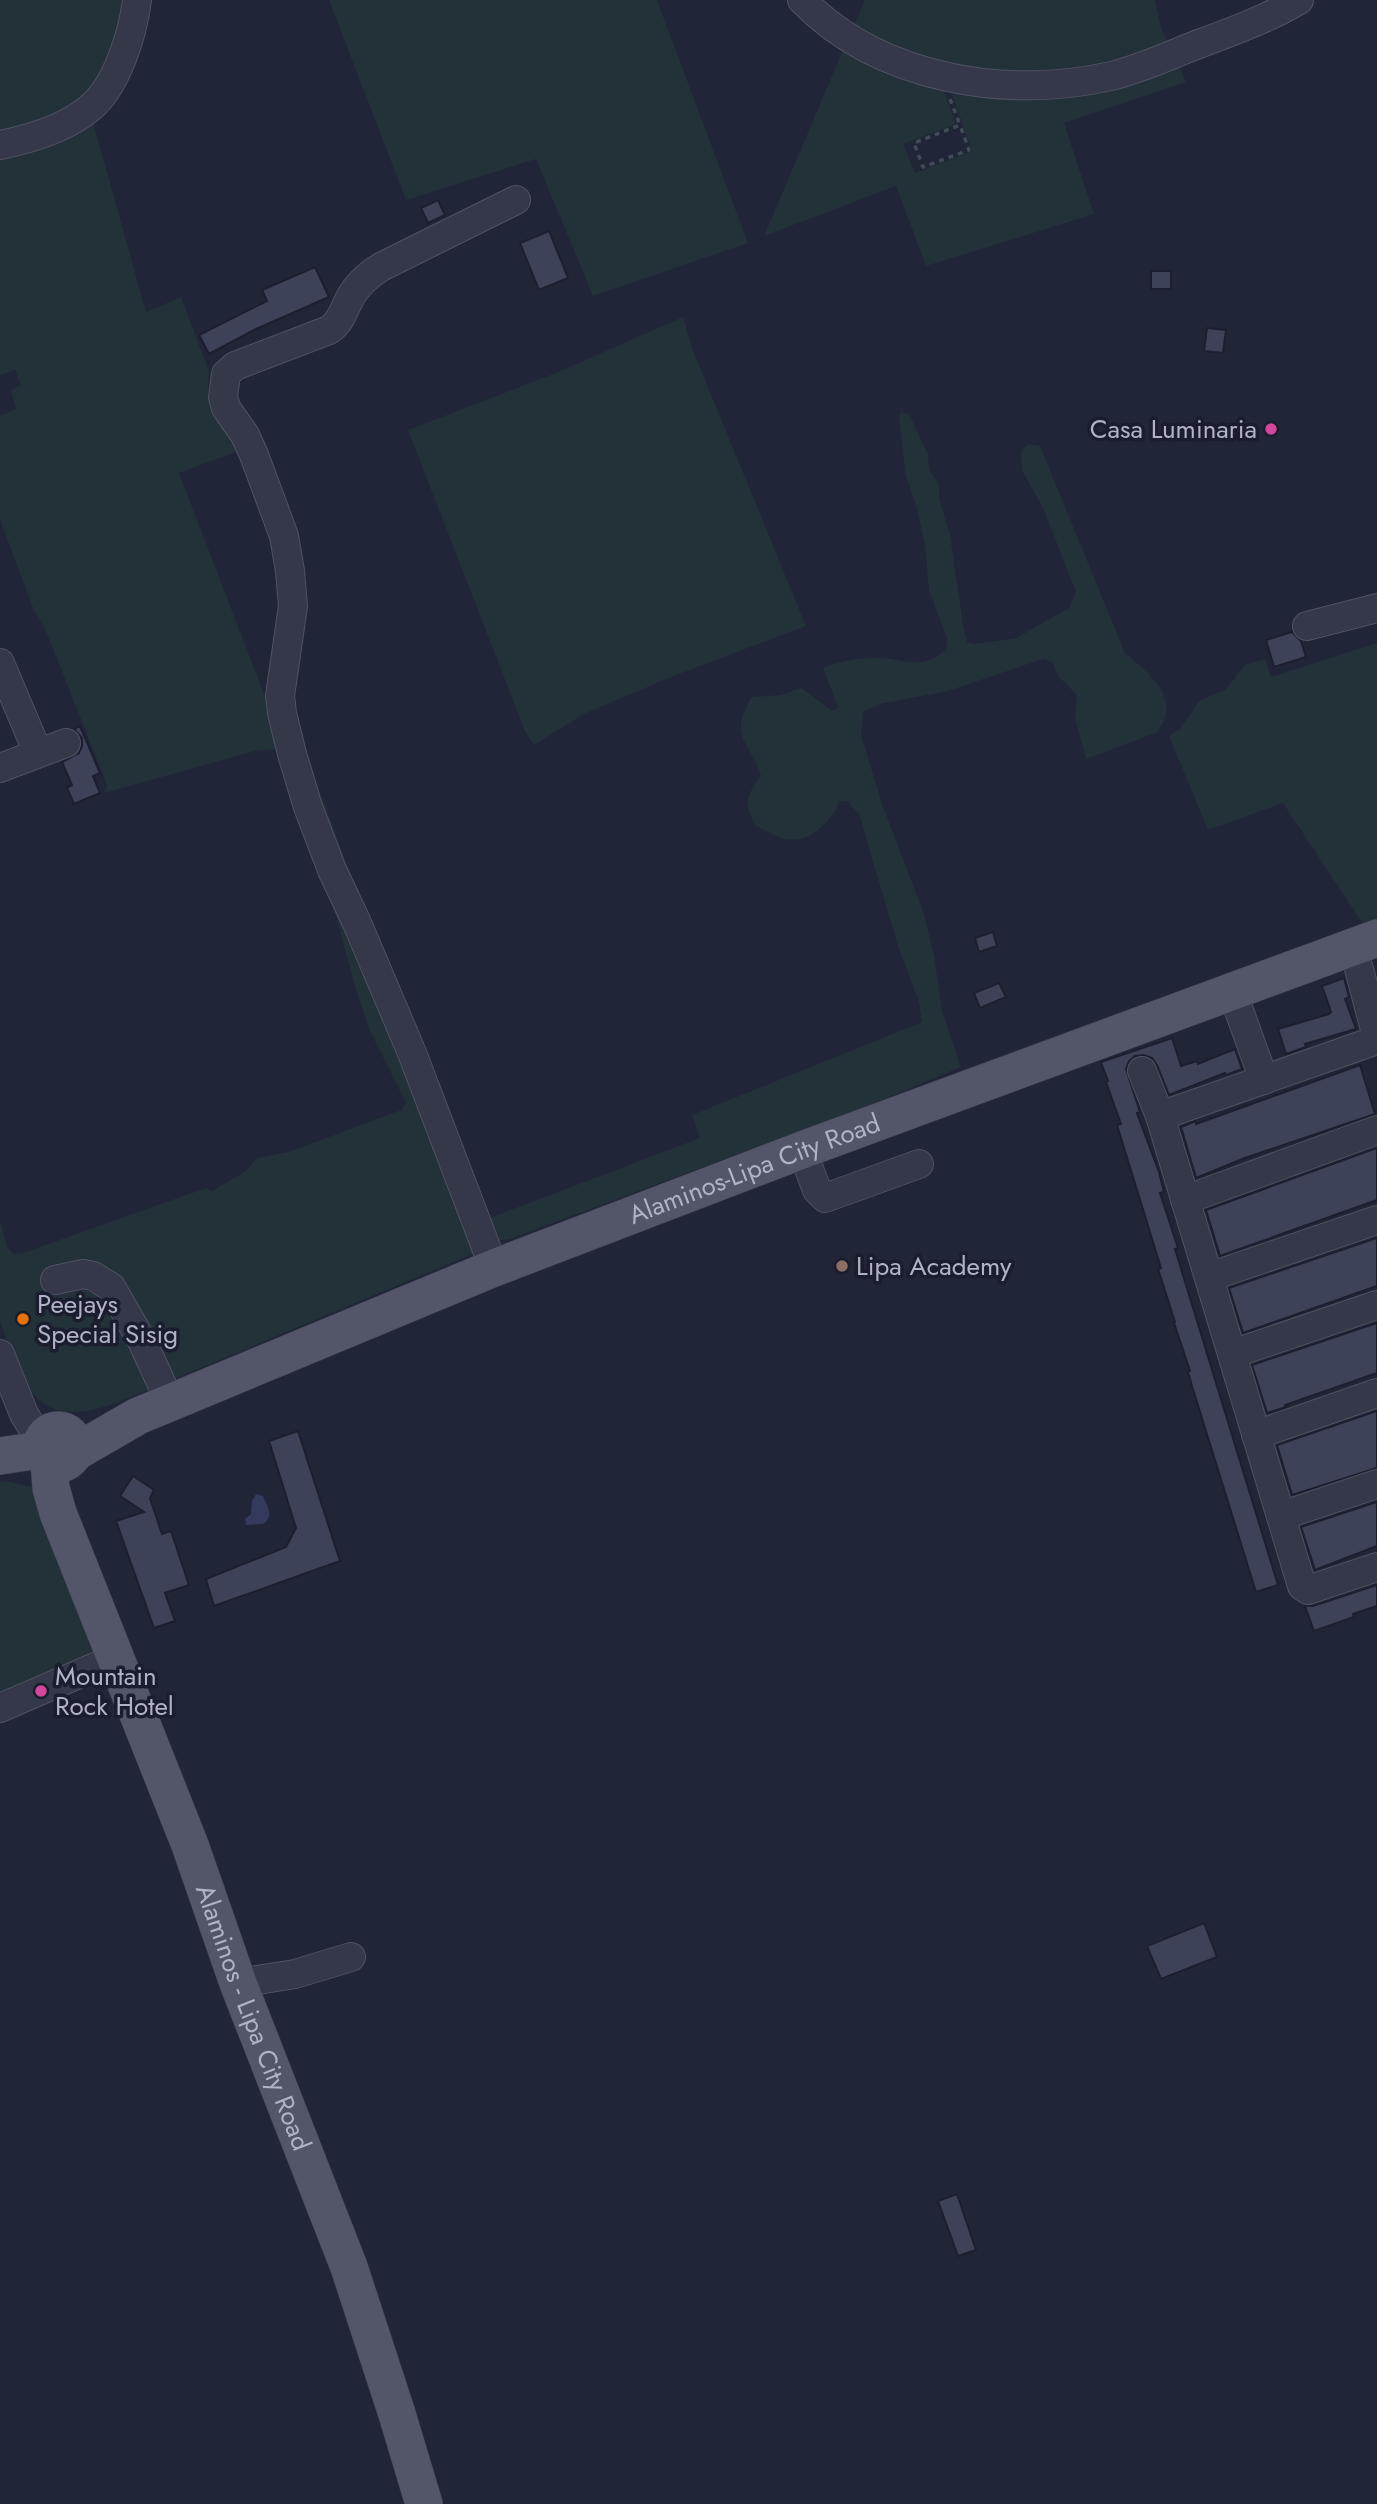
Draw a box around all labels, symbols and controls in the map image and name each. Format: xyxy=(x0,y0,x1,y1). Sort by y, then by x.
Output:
place label: Casa Luminaria xyxy=(1090,410,1257,448)
marker: Casa Luminaria xyxy=(1263,421,1279,437)
street label: Alaminos-Lipa City Road xyxy=(623,1104,885,1234)
place label: Lipa Academy xyxy=(856,1247,1012,1285)
marker: Lipa Academy xyxy=(834,1258,850,1274)
place label: Peejays Special Sisig xyxy=(37,1285,178,1353)
marker: Peejays Special Sisig xyxy=(15,1311,31,1327)
place label: Mountain Rock Hotel xyxy=(55,1657,174,1725)
marker: Mountain Rock Hotel xyxy=(33,1683,49,1699)
street label: Alaminos - Lipa City Road xyxy=(186,1879,321,2156)

